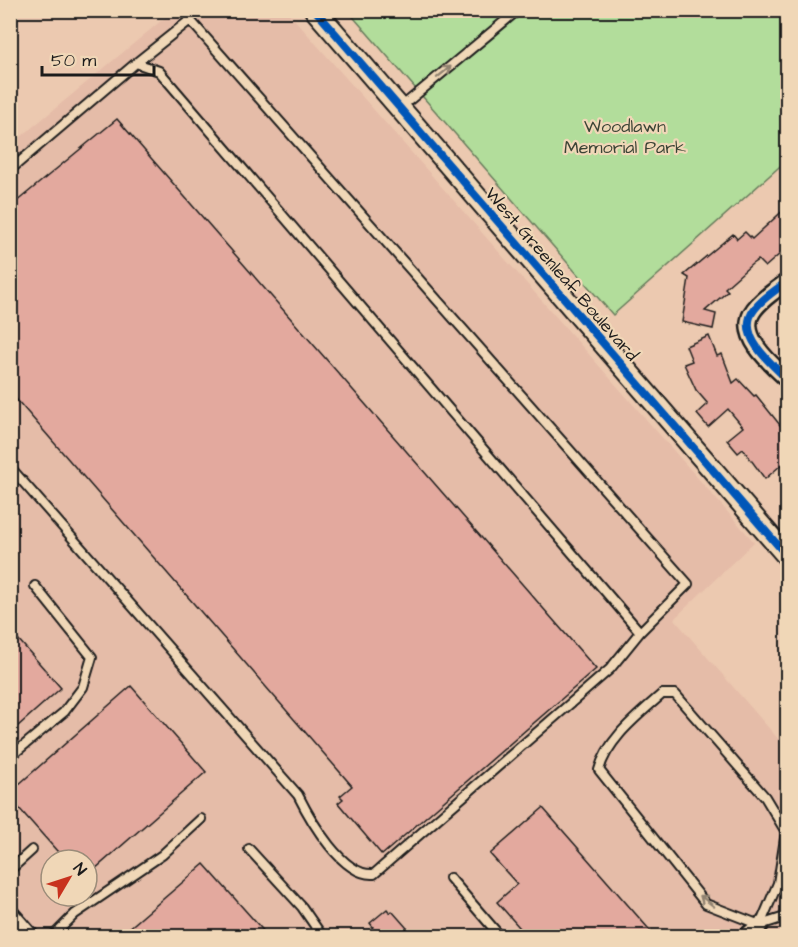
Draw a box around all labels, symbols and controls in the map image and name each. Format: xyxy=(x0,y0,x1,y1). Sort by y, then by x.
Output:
scale bar xyxy=(42,39,154,77)
text: 50 m xyxy=(51,48,96,73)
one-way arrow xyxy=(435,65,451,78)
park label: Woodlawn Memorial Park xyxy=(564,114,686,160)
street label: West Greenleaf Boulevard xyxy=(479,182,644,367)
north arrow xyxy=(39,848,99,908)
text: N xyxy=(68,858,92,880)
one-way arrow xyxy=(699,895,715,908)

